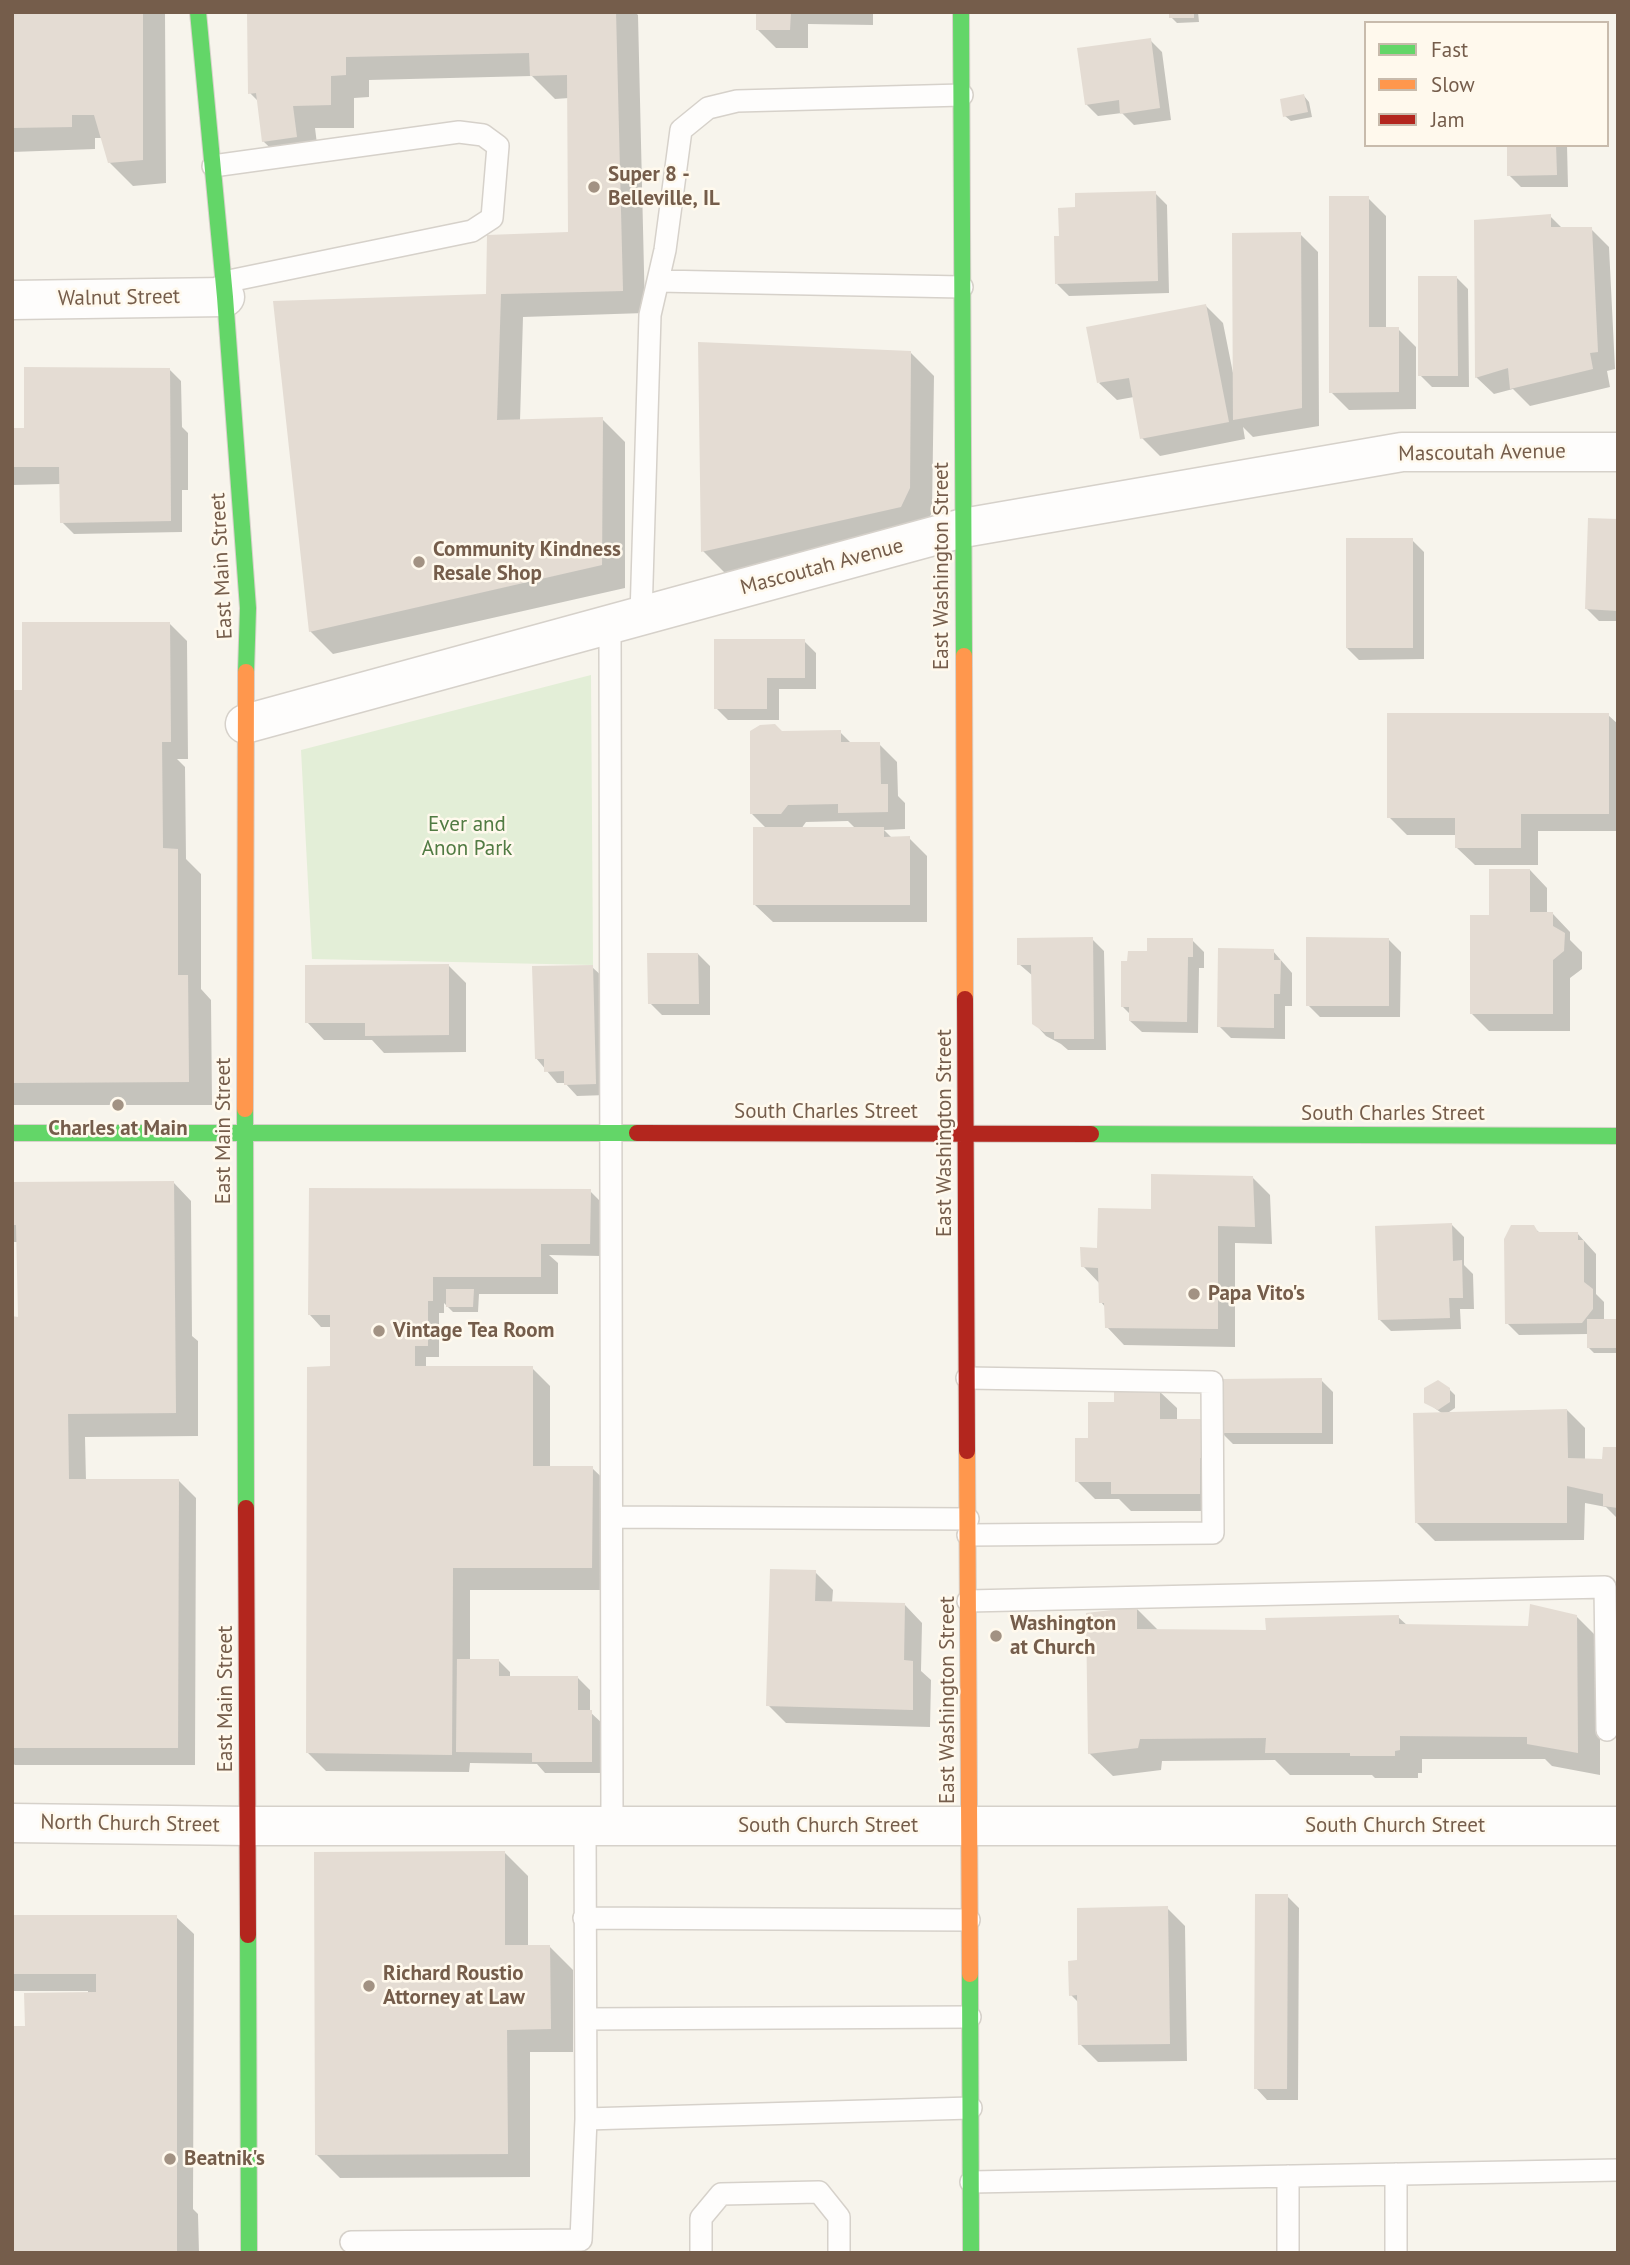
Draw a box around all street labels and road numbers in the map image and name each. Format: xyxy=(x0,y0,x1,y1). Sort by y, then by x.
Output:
street label: Walnut Street xyxy=(58,284,180,312)
street label: Mascoutah Avenue xyxy=(1398,439,1566,467)
street label: East Washington Street xyxy=(929,462,955,670)
street label: East Main Street xyxy=(206,492,238,640)
street label: Mascoutah Avenue xyxy=(738,533,906,601)
street label: East Washington Street xyxy=(932,1029,958,1237)
street label: East Main Street xyxy=(211,1058,237,1204)
street label: South Charles Street xyxy=(734,1099,918,1125)
street label: South Charles Street xyxy=(1301,1101,1485,1127)
street label: East Washington Street xyxy=(935,1596,961,1804)
street label: East Main Street xyxy=(213,1626,239,1772)
street label: North Church Street xyxy=(40,1810,220,1838)
street label: South Church Street xyxy=(738,1813,918,1839)
street label: South Church Street xyxy=(1305,1813,1485,1839)

